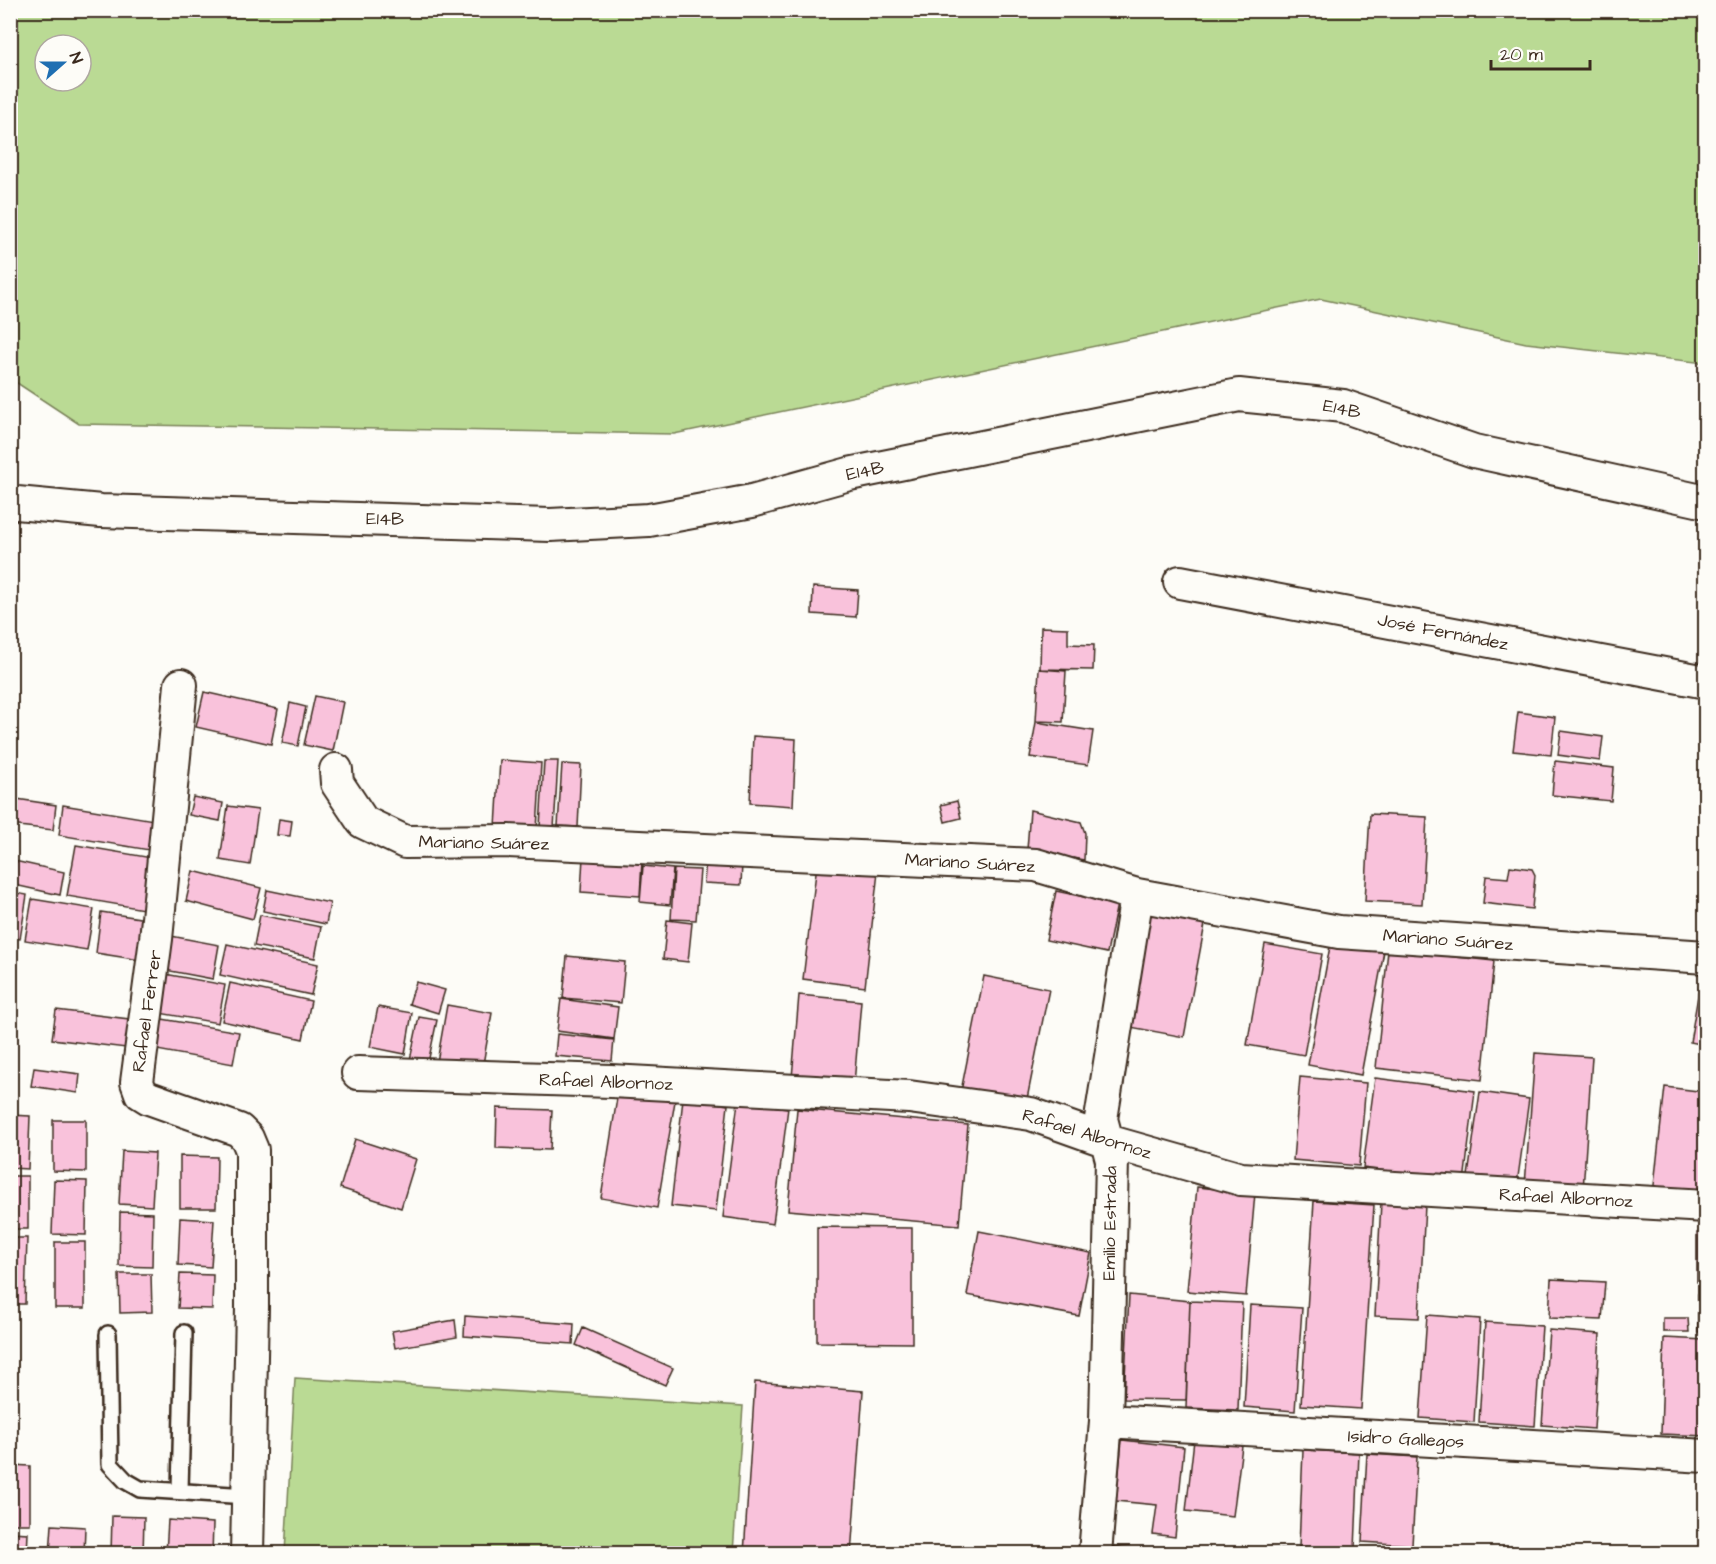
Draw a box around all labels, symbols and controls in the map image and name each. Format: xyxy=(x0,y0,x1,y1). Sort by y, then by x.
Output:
north arrow xyxy=(33,33,93,93)
scale bar xyxy=(1491,33,1590,71)
text: 20 m xyxy=(1500,42,1543,67)
text: N xyxy=(64,49,88,67)
street label: E14B xyxy=(1321,393,1363,425)
street label: E14B xyxy=(844,455,886,487)
street label: E14B xyxy=(366,506,404,532)
street label: José Fernández xyxy=(1375,607,1511,657)
street label: Mariano Suárez xyxy=(418,829,550,857)
street label: Mariano Suárez xyxy=(904,847,1036,879)
street label: Mariano Suárez xyxy=(1382,923,1514,957)
street label: Rafael Ferrer xyxy=(126,948,168,1074)
street label: Rafael Albornoz xyxy=(539,1067,674,1097)
street label: Rafael Albornoz xyxy=(1019,1102,1155,1166)
street label: Emilio Estrada xyxy=(1097,1165,1123,1281)
street label: Rafael Albornoz xyxy=(1498,1182,1634,1214)
street label: Isidro Gallegos xyxy=(1347,1423,1465,1456)

